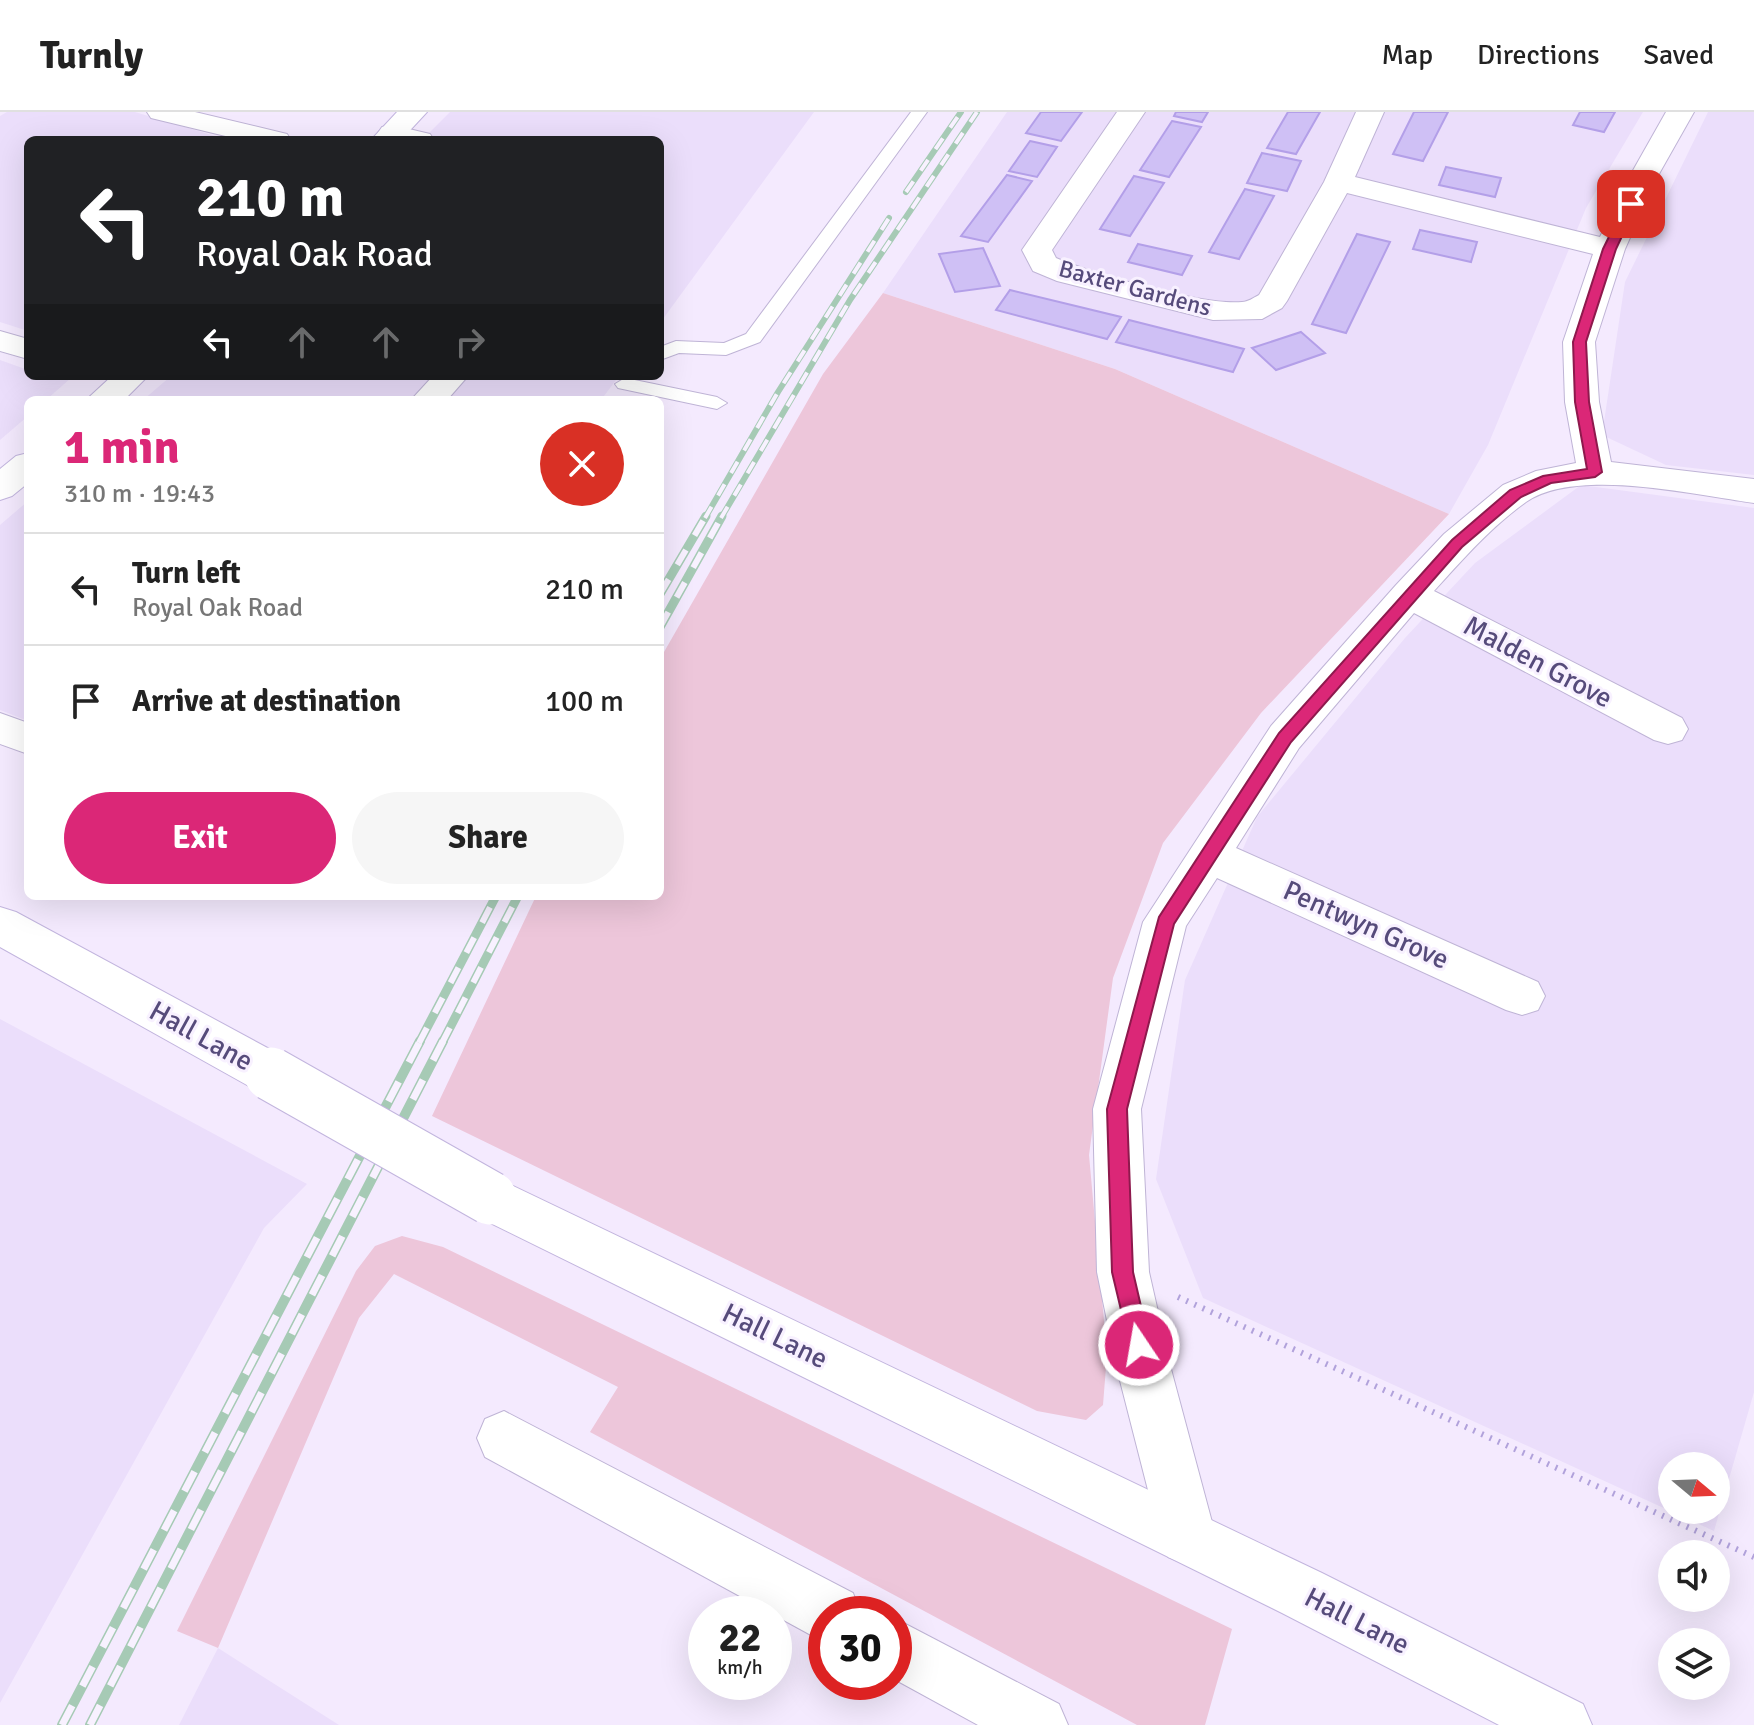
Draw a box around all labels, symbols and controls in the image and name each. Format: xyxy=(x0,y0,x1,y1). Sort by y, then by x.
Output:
text: Turnly xyxy=(40,32,143,79)
text: Map xyxy=(1381,38,1433,72)
text: Directions xyxy=(1477,38,1599,72)
text: Saved xyxy=(1643,38,1714,72)
text: 210 m xyxy=(196,163,344,232)
icon: left xyxy=(64,168,168,272)
pin xyxy=(1597,170,1665,238)
icon: arrive xyxy=(1609,182,1653,226)
text: Royal Oak Road xyxy=(196,232,433,277)
street label: Baxter Gardens xyxy=(1055,253,1215,323)
icon: left xyxy=(196,320,240,364)
icon: ahead xyxy=(280,320,324,364)
icon: ahead xyxy=(364,320,408,364)
icon: right xyxy=(448,320,492,364)
text: 1 min xyxy=(64,418,180,477)
button: close xyxy=(540,422,624,506)
text: 310 m · 19:43 xyxy=(64,478,215,510)
text: Turn left xyxy=(132,555,241,592)
icon: left xyxy=(64,567,108,611)
text: 210 m xyxy=(545,571,624,608)
text: Royal Oak Road xyxy=(132,592,303,624)
street label: Malden Grove xyxy=(1458,609,1618,715)
icon: arrive xyxy=(64,679,108,723)
text: Arrive at destination xyxy=(132,683,401,720)
text: 100 m xyxy=(545,683,624,720)
button: Exit xyxy=(64,792,336,884)
button: Share xyxy=(352,792,624,884)
street label: Pentwyn Grove xyxy=(1278,873,1454,977)
street label: Hall Lane xyxy=(143,994,259,1078)
street label: Hall Lane xyxy=(717,1296,833,1376)
position arrow xyxy=(1097,1303,1181,1387)
north arrow xyxy=(1658,1452,1730,1524)
map controls xyxy=(1658,1452,1730,1700)
button: sound xyxy=(1658,1540,1730,1612)
street label: Hall Lane xyxy=(1299,1580,1415,1662)
speed limit sign: 30 xyxy=(808,1596,912,1700)
text: 22 xyxy=(718,1613,762,1663)
button: layers xyxy=(1658,1628,1730,1700)
text: km/h xyxy=(717,1655,763,1680)

